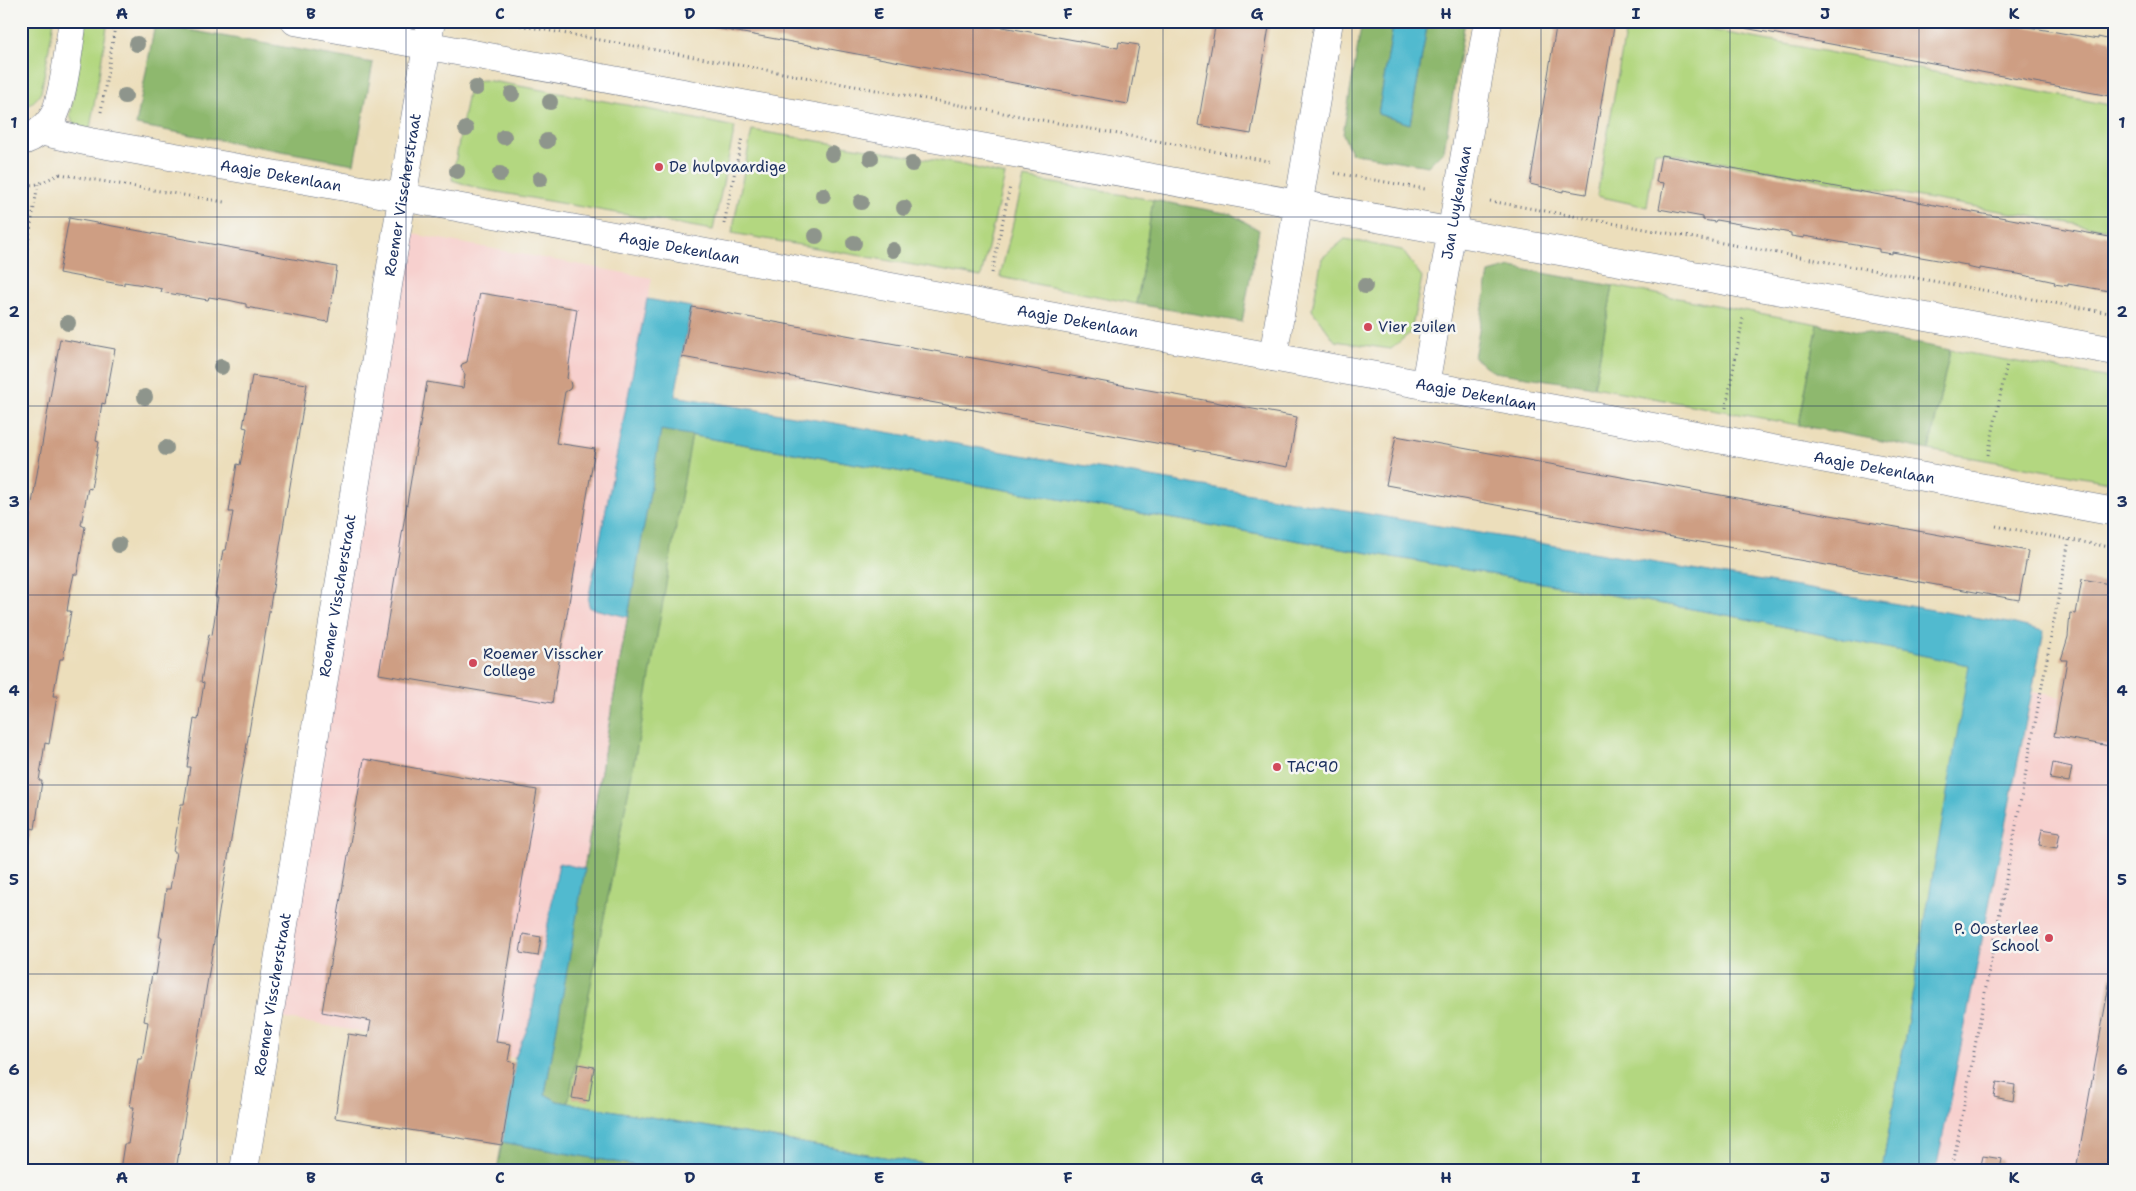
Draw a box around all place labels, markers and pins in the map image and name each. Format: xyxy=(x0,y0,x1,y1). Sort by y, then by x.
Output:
place label: De hulpvaardige xyxy=(669,157,787,177)
marker: De hulpvaardige xyxy=(653,161,665,173)
place label: Vier zuilen xyxy=(1378,317,1456,337)
marker: Vier zuilen xyxy=(1362,321,1374,333)
place label: Roemer Visscher College xyxy=(483,644,604,681)
marker: Roemer Visscher College xyxy=(467,657,479,669)
place label: TAC'90 xyxy=(1287,757,1338,777)
marker: TAC'90 xyxy=(1271,761,1283,773)
place label: P. Oosterlee School xyxy=(1954,919,2039,956)
marker: P. Oosterlee School xyxy=(2043,932,2055,944)

